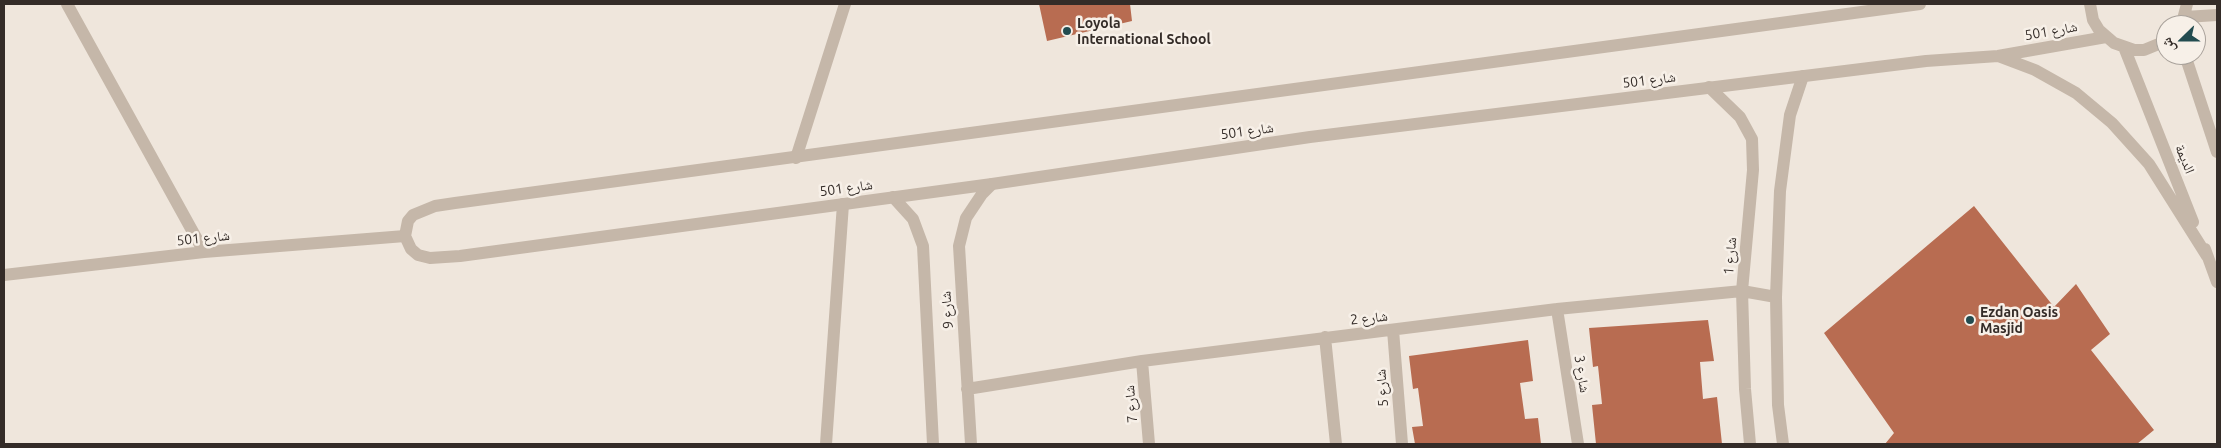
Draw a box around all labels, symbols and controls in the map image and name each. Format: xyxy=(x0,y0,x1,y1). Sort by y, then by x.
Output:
place label: Loyola International School xyxy=(1077,15,1211,48)
north arrow xyxy=(2156,15,2206,65)
street label: شارع 501 xyxy=(2023,18,2079,44)
marker: Loyola International School xyxy=(1061,25,1073,37)
text: ش xyxy=(2158,35,2178,55)
street label: شارع 501 xyxy=(1621,68,1677,92)
street label: شارع 501 xyxy=(1219,119,1275,143)
street label: الديمة xyxy=(2172,142,2198,176)
street label: شارع 501 xyxy=(818,176,874,200)
street label: شارع 501 xyxy=(176,227,230,249)
street label: شارع 1 xyxy=(1720,236,1740,276)
street label: شارع 9 xyxy=(937,291,957,329)
place label: Ezdan Oasis Masjid xyxy=(1980,304,2058,336)
street label: شارع 2 xyxy=(1349,308,1389,328)
marker: Ezdan Oasis Masjid xyxy=(1964,314,1976,326)
street label: شارع 3 xyxy=(1571,354,1593,394)
street label: شارع 5 xyxy=(1372,369,1392,407)
street label: شارع 7 xyxy=(1121,384,1141,424)

